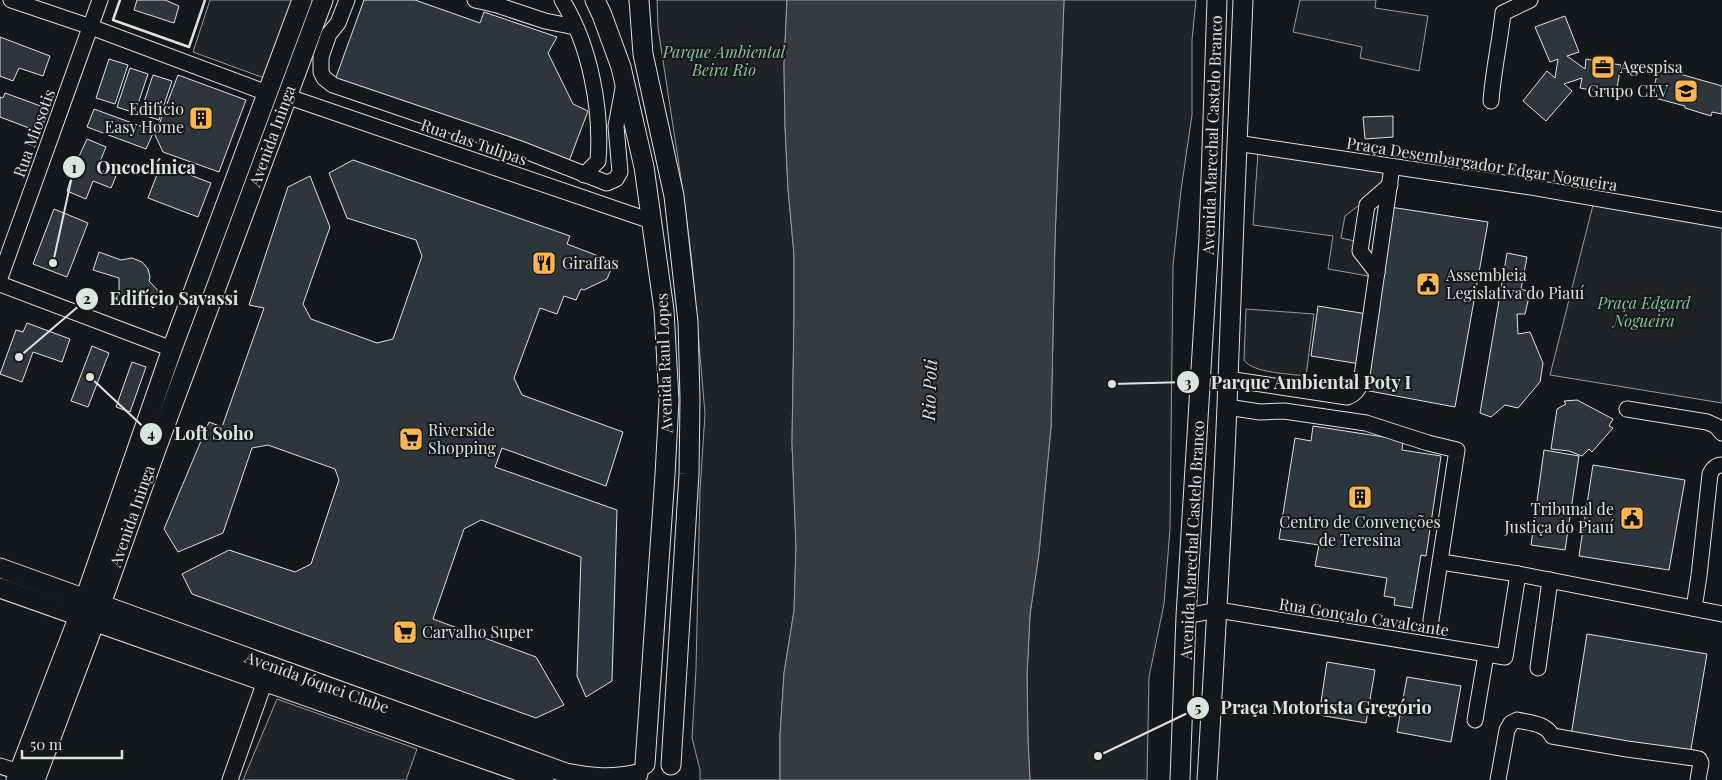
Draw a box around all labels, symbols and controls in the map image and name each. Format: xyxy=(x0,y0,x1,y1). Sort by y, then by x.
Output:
street label: Avenida Marechal Castelo Branco xyxy=(1197,15,1226,256)
park label: Parque Ambiental Beira Rio xyxy=(662,41,786,80)
office icon: Agespisa xyxy=(1590,54,1616,80)
place label: Agespisa xyxy=(1619,56,1683,77)
school or university icon: Grupo CEV xyxy=(1673,78,1699,104)
place label: Grupo CEV xyxy=(1587,80,1669,101)
street label: Avenida Ininga xyxy=(243,82,300,190)
street label: Rua Miosotis xyxy=(8,86,59,180)
place label: Edifício Easy Home xyxy=(105,98,184,137)
building icon: Edifício Easy Home xyxy=(188,105,214,131)
street label: Rua das Tulipas xyxy=(418,113,530,170)
street label: Praça Desembargador Edgar Nogueira xyxy=(1345,132,1619,195)
callout: Oncoclínica xyxy=(61,151,206,184)
text: Oncoclínica xyxy=(96,155,196,179)
text: 1 xyxy=(71,157,77,177)
restaurant icon: Giraffas xyxy=(531,250,557,276)
place label: Giraffas xyxy=(562,252,619,273)
place label: Assembleia Legislativa do Piauí xyxy=(1445,264,1585,303)
public building icon: Assembleia Legislativa do Piauí xyxy=(1415,271,1441,297)
callout: Edifício Savassi xyxy=(75,283,249,316)
text: Edifício Savassi xyxy=(110,286,239,310)
text: 2 xyxy=(83,288,91,308)
park label: Praça Edgard Nogueira xyxy=(1597,292,1692,331)
street label: Avenida Raul Lopes xyxy=(651,293,676,434)
water label: Rio Poti xyxy=(916,358,942,422)
callout: Parque Ambiental Poty I xyxy=(1176,366,1422,399)
text: Parque Ambiental Poty I xyxy=(1211,370,1411,394)
text: 3 xyxy=(1184,372,1192,392)
callout: Loft Soho xyxy=(139,417,264,450)
place label: Riverside Shopping xyxy=(428,419,496,458)
street label: Avenida Marechal Castelo Branco xyxy=(1175,420,1208,661)
text: Loft Soho xyxy=(174,421,254,445)
text: 4 xyxy=(147,423,155,443)
supermarket icon: Riverside Shopping xyxy=(398,426,424,452)
street label: Avenida Ininga xyxy=(104,462,159,571)
building icon: Centro de Convenções de Teresina xyxy=(1347,484,1373,510)
place label: Tribunal de Justiça do Piauí xyxy=(1504,498,1614,537)
public building icon: Tribunal de Justiça do Piauí xyxy=(1619,505,1645,531)
place label: Centro de Convenções de Teresina xyxy=(1279,511,1441,550)
street label: Rua Gonçalo Cavalcante xyxy=(1278,593,1451,640)
supermarket icon: Carvalho Super xyxy=(392,619,418,645)
place label: Carvalho Super xyxy=(422,621,533,642)
street label: Avenida Jóquei Clube xyxy=(241,645,392,717)
callout: Praça Motorista Gregório xyxy=(1185,691,1442,724)
text: Praça Motorista Gregório xyxy=(1220,695,1432,719)
text: 5 xyxy=(1195,697,1202,717)
scale bar xyxy=(22,728,122,760)
text: 50 m xyxy=(30,734,63,754)

